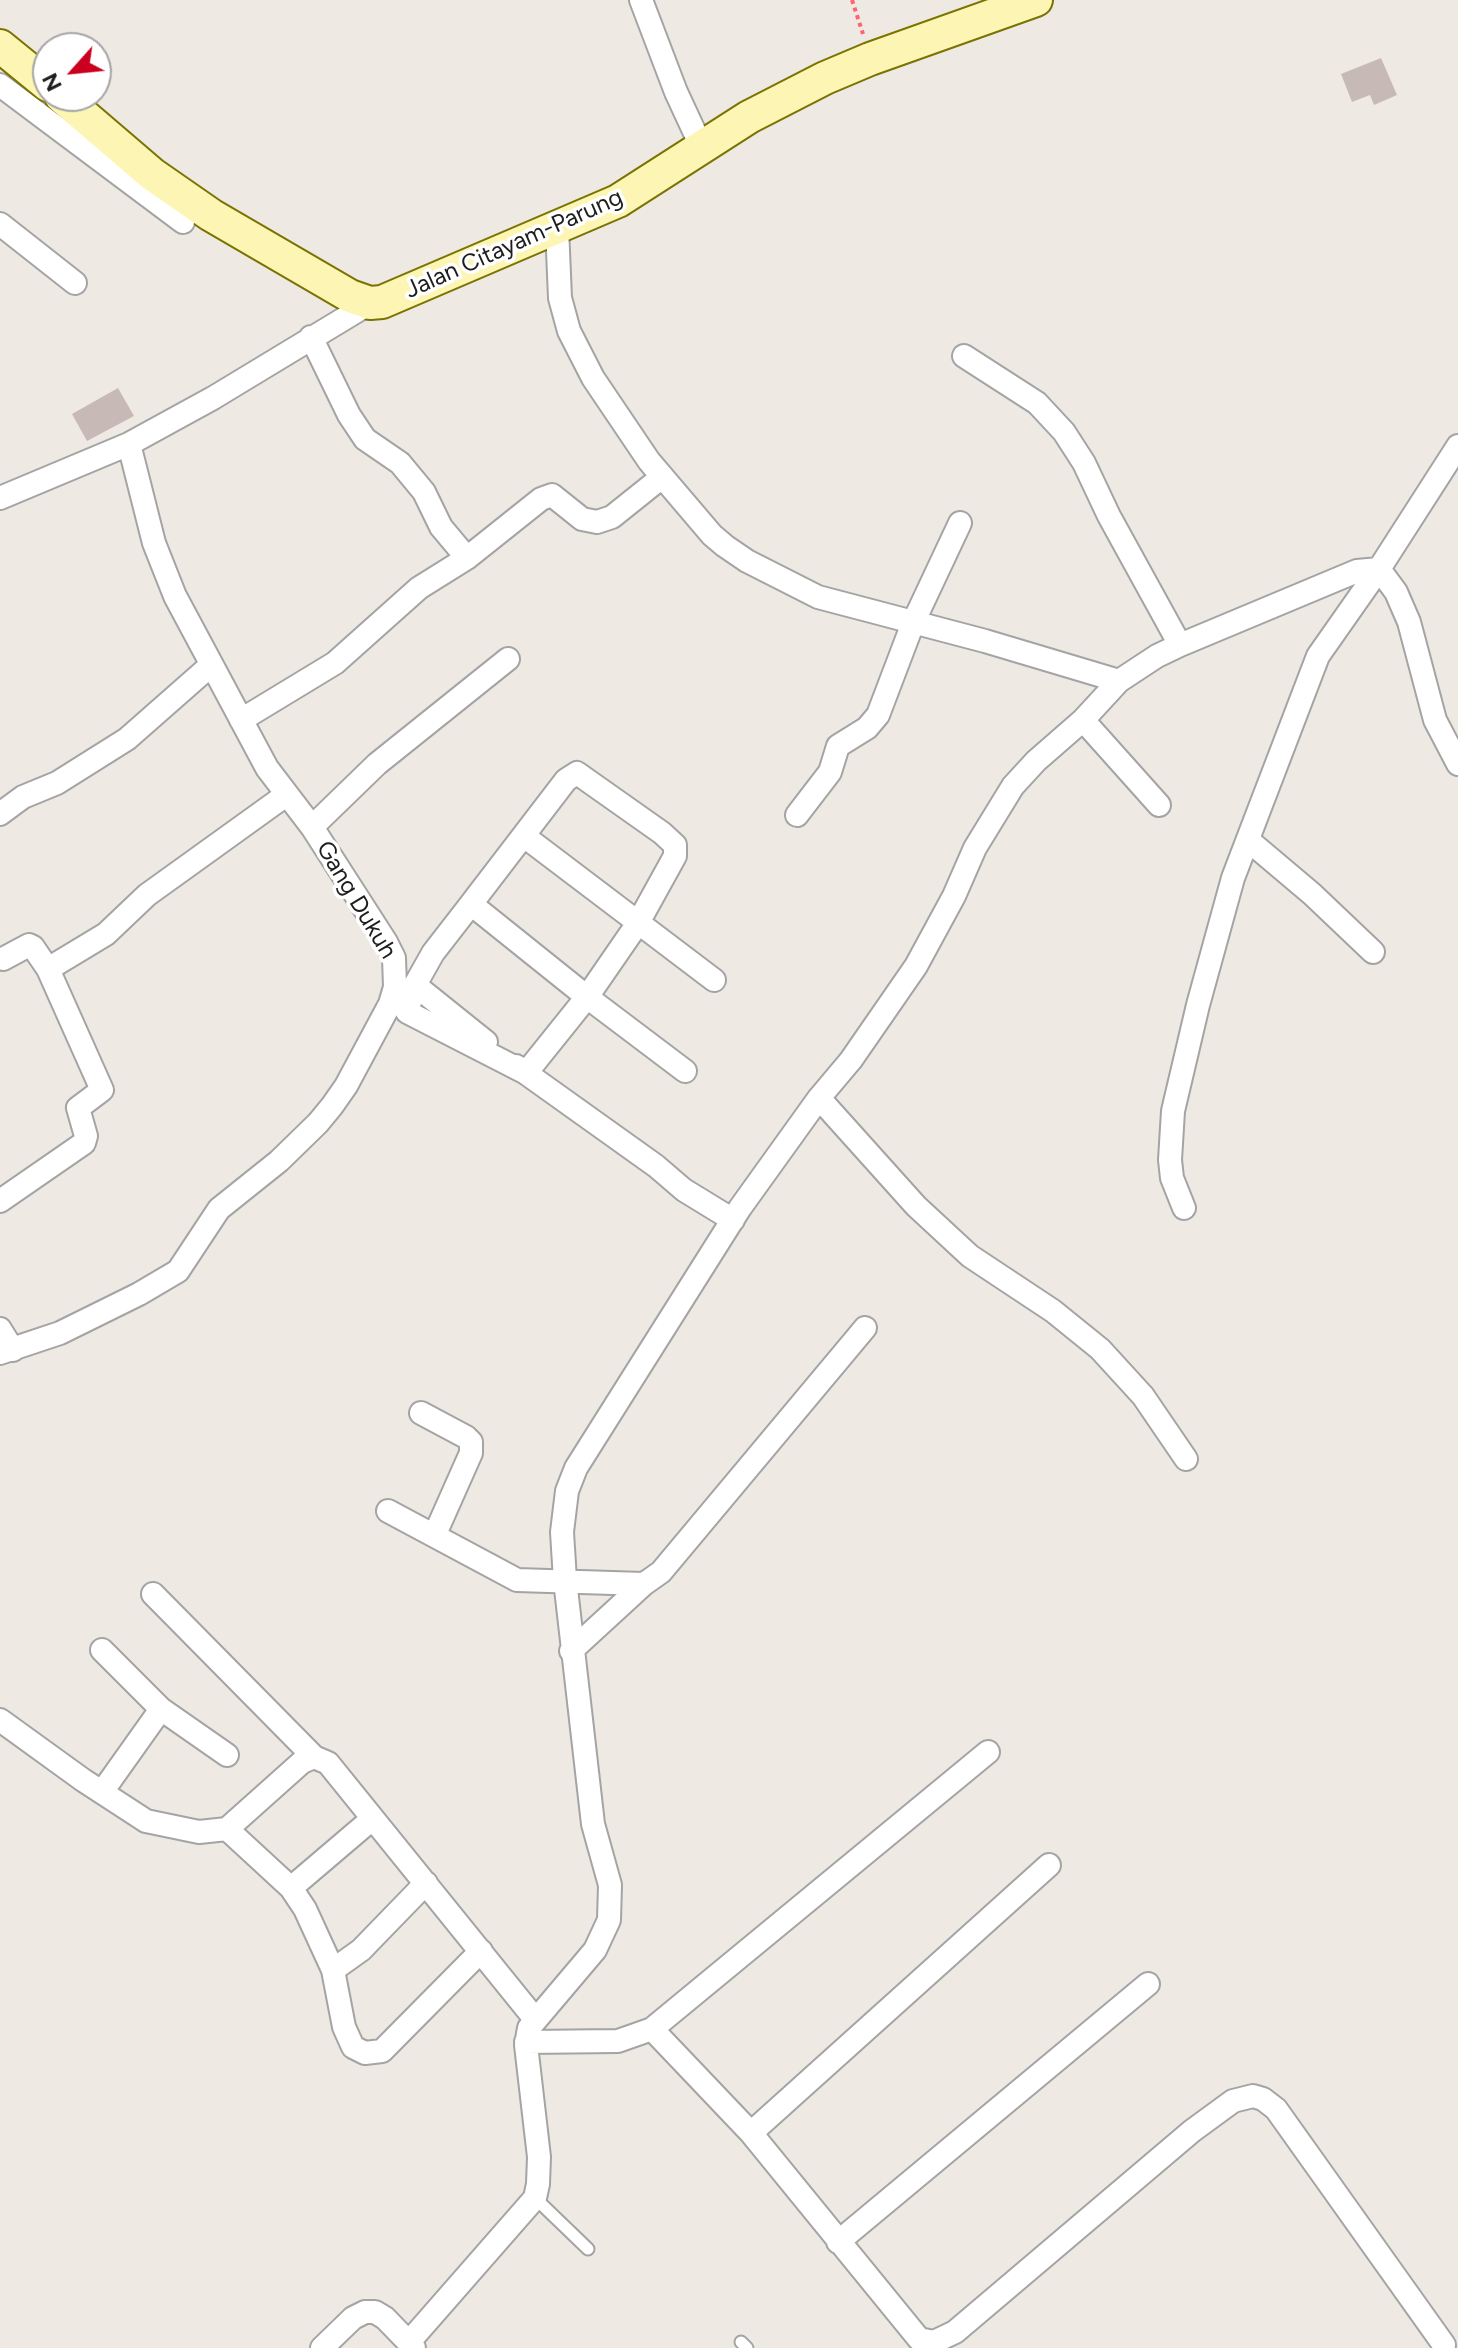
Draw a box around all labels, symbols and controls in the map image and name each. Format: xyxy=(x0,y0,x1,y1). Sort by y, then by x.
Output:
north arrow xyxy=(32,32,112,112)
text: N xyxy=(36,69,68,96)
street label: Jalan Citayam-Parung xyxy=(401,183,627,305)
street label: Gang Dukuh xyxy=(310,836,402,964)

